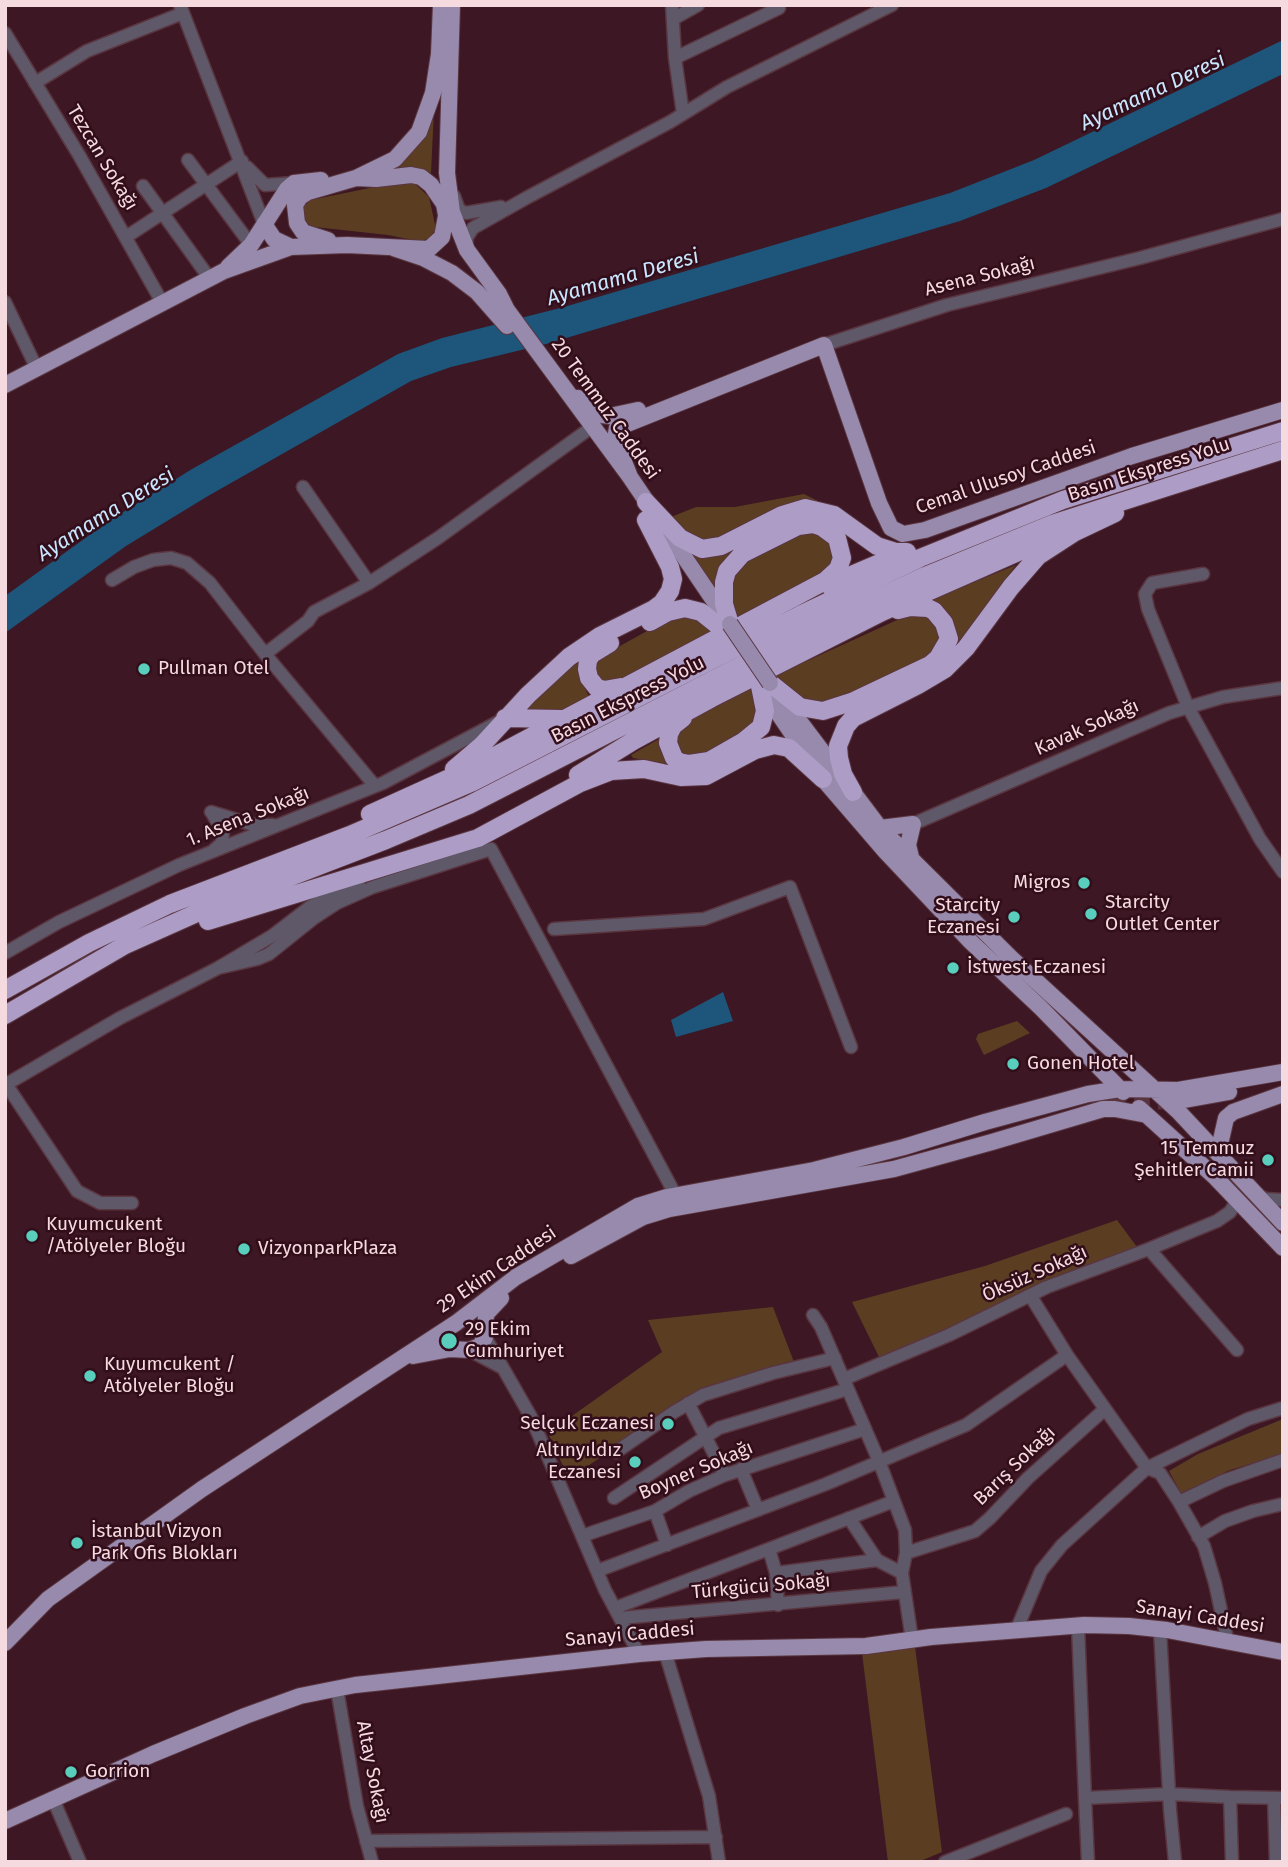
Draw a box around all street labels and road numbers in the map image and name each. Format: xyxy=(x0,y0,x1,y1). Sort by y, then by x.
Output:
street label: Tezcan Sokağı xyxy=(62,101,142,215)
street label: Asena Sokağı xyxy=(922,252,1038,302)
street label: 20 Temmuz Caddesi xyxy=(546,334,664,484)
street label: Basın Ekspress Yolu xyxy=(1065,433,1233,507)
street label: Cemal Ulusoy Caddesi xyxy=(913,436,1099,520)
street label: Basın Ekspress Yolu xyxy=(548,652,708,748)
street label: Kavak Sokağı xyxy=(1031,695,1143,761)
street label: 1. Asena Sokağı xyxy=(183,782,313,852)
street label: 29 Ekim Caddesi xyxy=(433,1222,561,1318)
street label: Öksüz Sokağı xyxy=(979,1241,1091,1307)
street label: Barış Sokağı xyxy=(969,1421,1061,1511)
street label: Boyner Sokağı xyxy=(635,1437,757,1505)
street label: Türkgücü Sokağı xyxy=(691,1570,831,1604)
street label: Sanayi Caddesi xyxy=(1134,1596,1266,1638)
street label: Sanayi Caddesi xyxy=(564,1618,696,1652)
street label: Altay Sokağı xyxy=(351,1719,393,1825)

